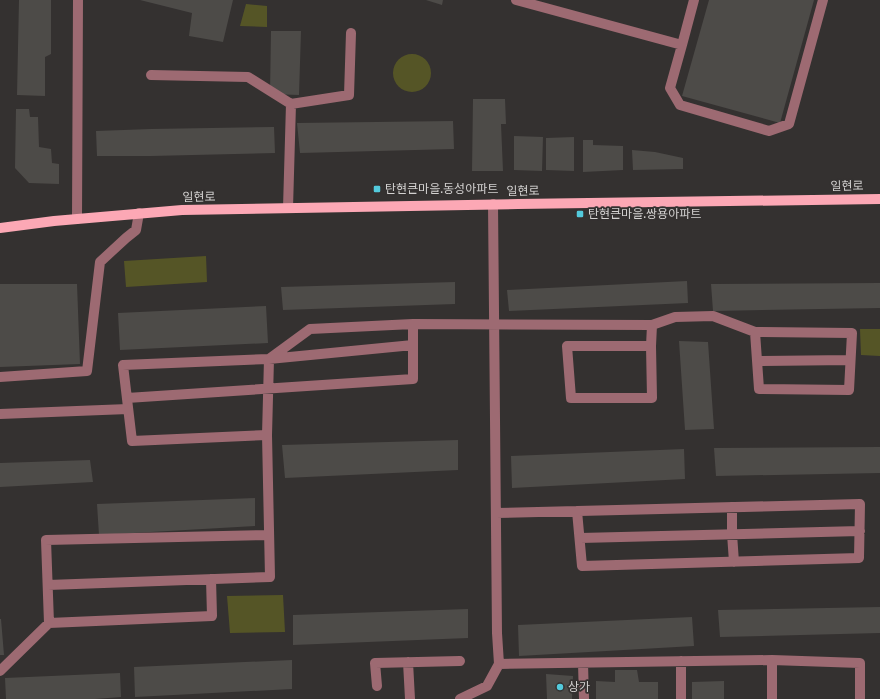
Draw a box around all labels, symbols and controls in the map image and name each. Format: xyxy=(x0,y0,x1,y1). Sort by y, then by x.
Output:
street label: 일현로 xyxy=(830,179,864,193)
place label: 탄현큰마을.동성아파트 xyxy=(385,182,498,196)
marker: 탄현큰마을.동성아파트 xyxy=(372,184,382,194)
street label: 일현로 xyxy=(506,184,540,198)
street label: 일현로 xyxy=(182,190,216,204)
place label: 탄현큰마을.쌍용아파트 xyxy=(588,207,701,221)
marker: 탄현큰마을.쌍용아파트 xyxy=(575,209,585,219)
place label: 상가 xyxy=(568,680,590,694)
marker: 상가 xyxy=(555,682,565,692)

